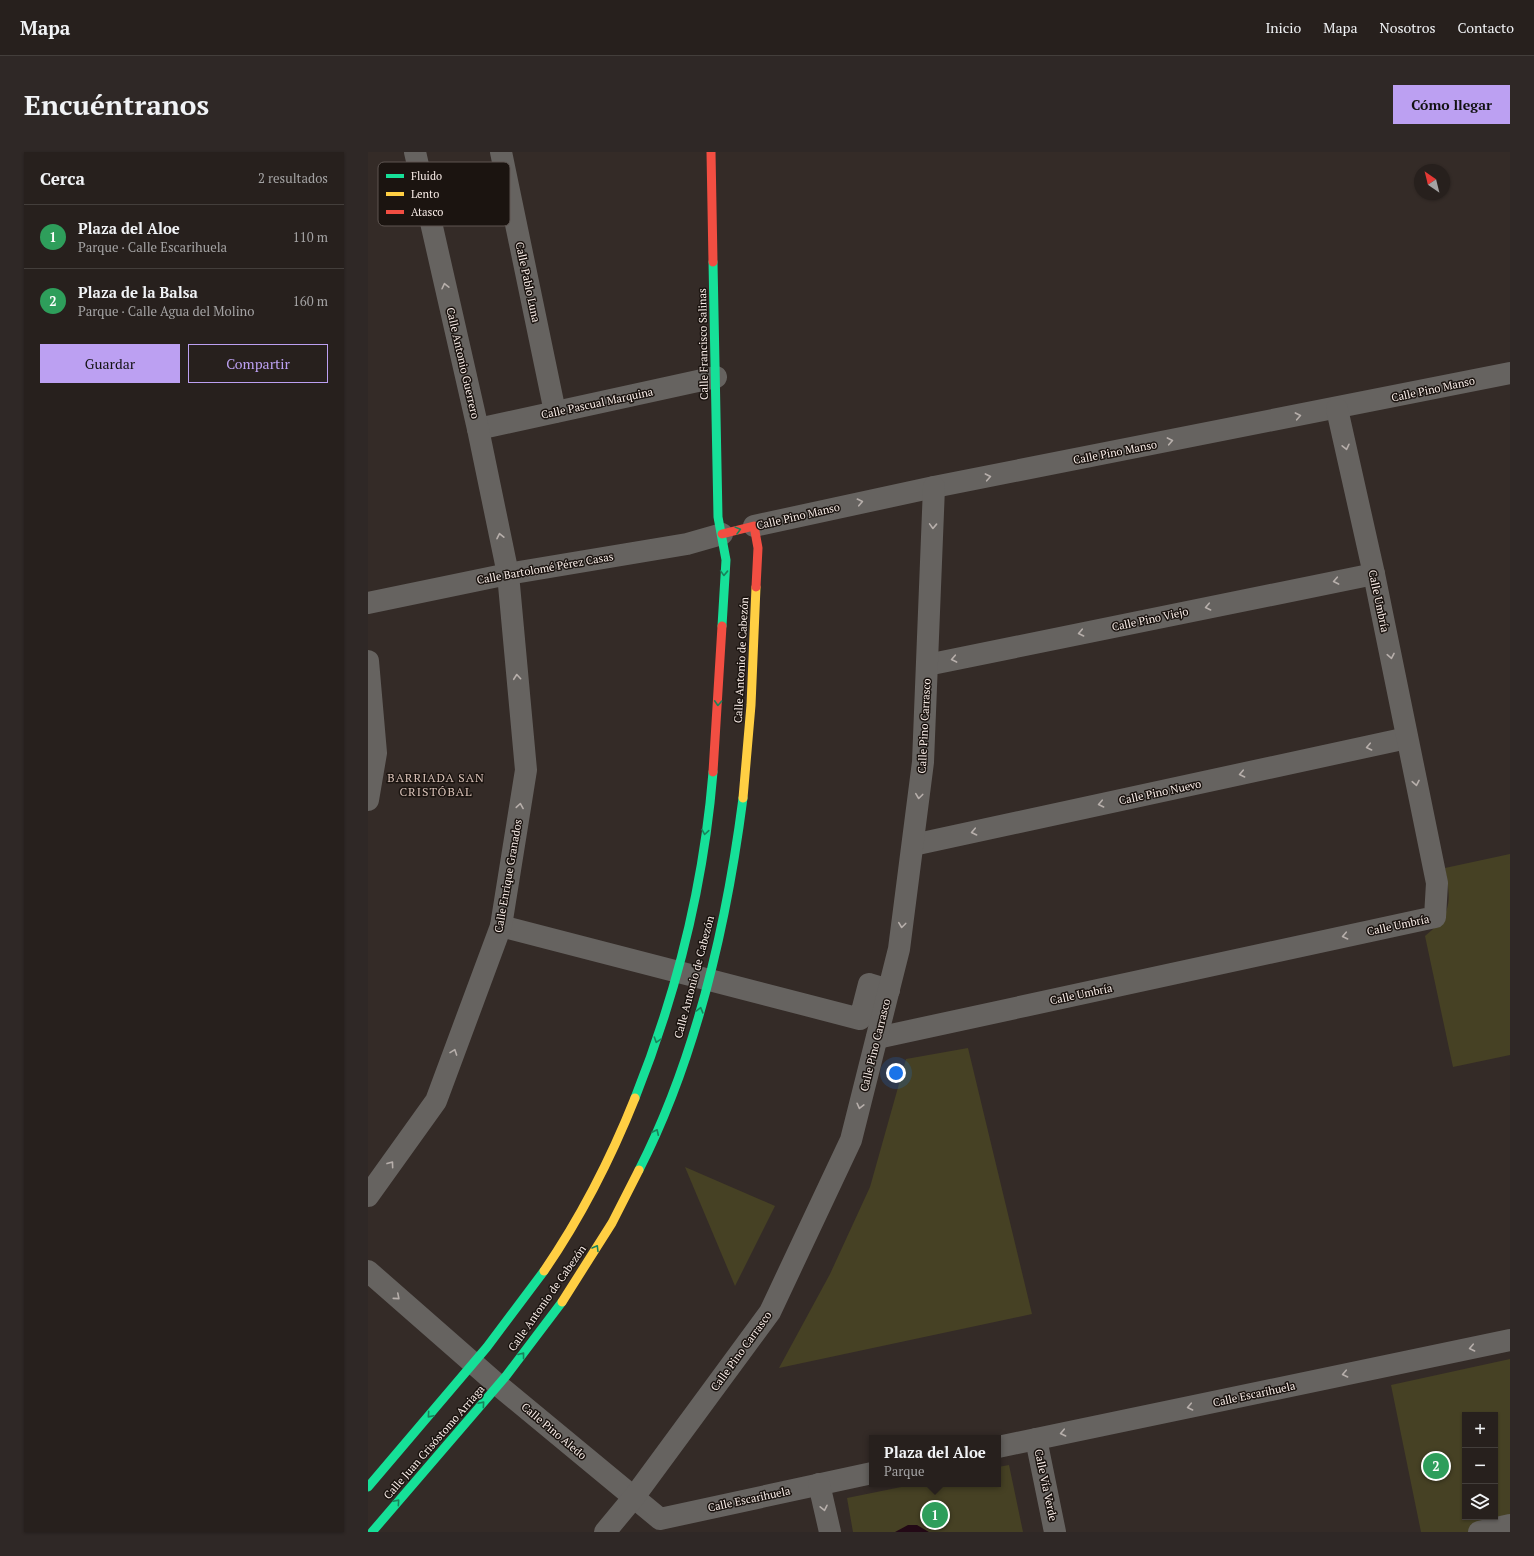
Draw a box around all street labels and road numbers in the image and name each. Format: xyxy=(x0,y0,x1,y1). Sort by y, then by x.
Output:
street label: Calle Pablo Luna xyxy=(513,240,543,324)
street label: Calle Francisco Salinas xyxy=(695,288,711,400)
street label: Calle Antonio Guerrero xyxy=(443,306,483,420)
street label: Calle Pino Manso xyxy=(1390,373,1476,405)
street label: Calle Pascual Marquina xyxy=(540,384,655,422)
street label: Calle Pino Manso xyxy=(1072,437,1158,467)
street label: Calle Pino Manso xyxy=(755,500,841,532)
street label: Calle Bartolomé Pérez Casas xyxy=(476,549,615,587)
street label: Calle Umbría xyxy=(1366,569,1393,634)
street label: Calle Antonio de Cabezón xyxy=(731,596,751,723)
street label: Calle Pino Viejo xyxy=(1110,604,1190,634)
street label: Calle Pino Carrasco xyxy=(915,678,933,774)
street label: Calle Pino Nuevo xyxy=(1118,776,1202,808)
street label: Calle Enrique Granados xyxy=(491,818,525,934)
street label: Calle Umbría xyxy=(1366,911,1431,938)
street label: Calle Antonio de Cabezón xyxy=(671,914,717,1040)
street label: Calle Umbría xyxy=(1049,980,1114,1007)
street label: Calle Pino Carrasco xyxy=(857,997,893,1093)
street label: Calle Antonio de Cabezón xyxy=(505,1242,589,1354)
street label: Calle Pino Carrasco xyxy=(707,1308,775,1394)
street label: Calle Escarihuela xyxy=(1211,1378,1297,1410)
street label: Calle Juan Crisóstomo Arriaga xyxy=(381,1382,488,1502)
street label: Calle Pino Aledo xyxy=(518,1400,590,1462)
street label: Calle Vía Verde xyxy=(1032,1448,1061,1523)
street label: Calle Escarihuela xyxy=(706,1483,792,1515)

